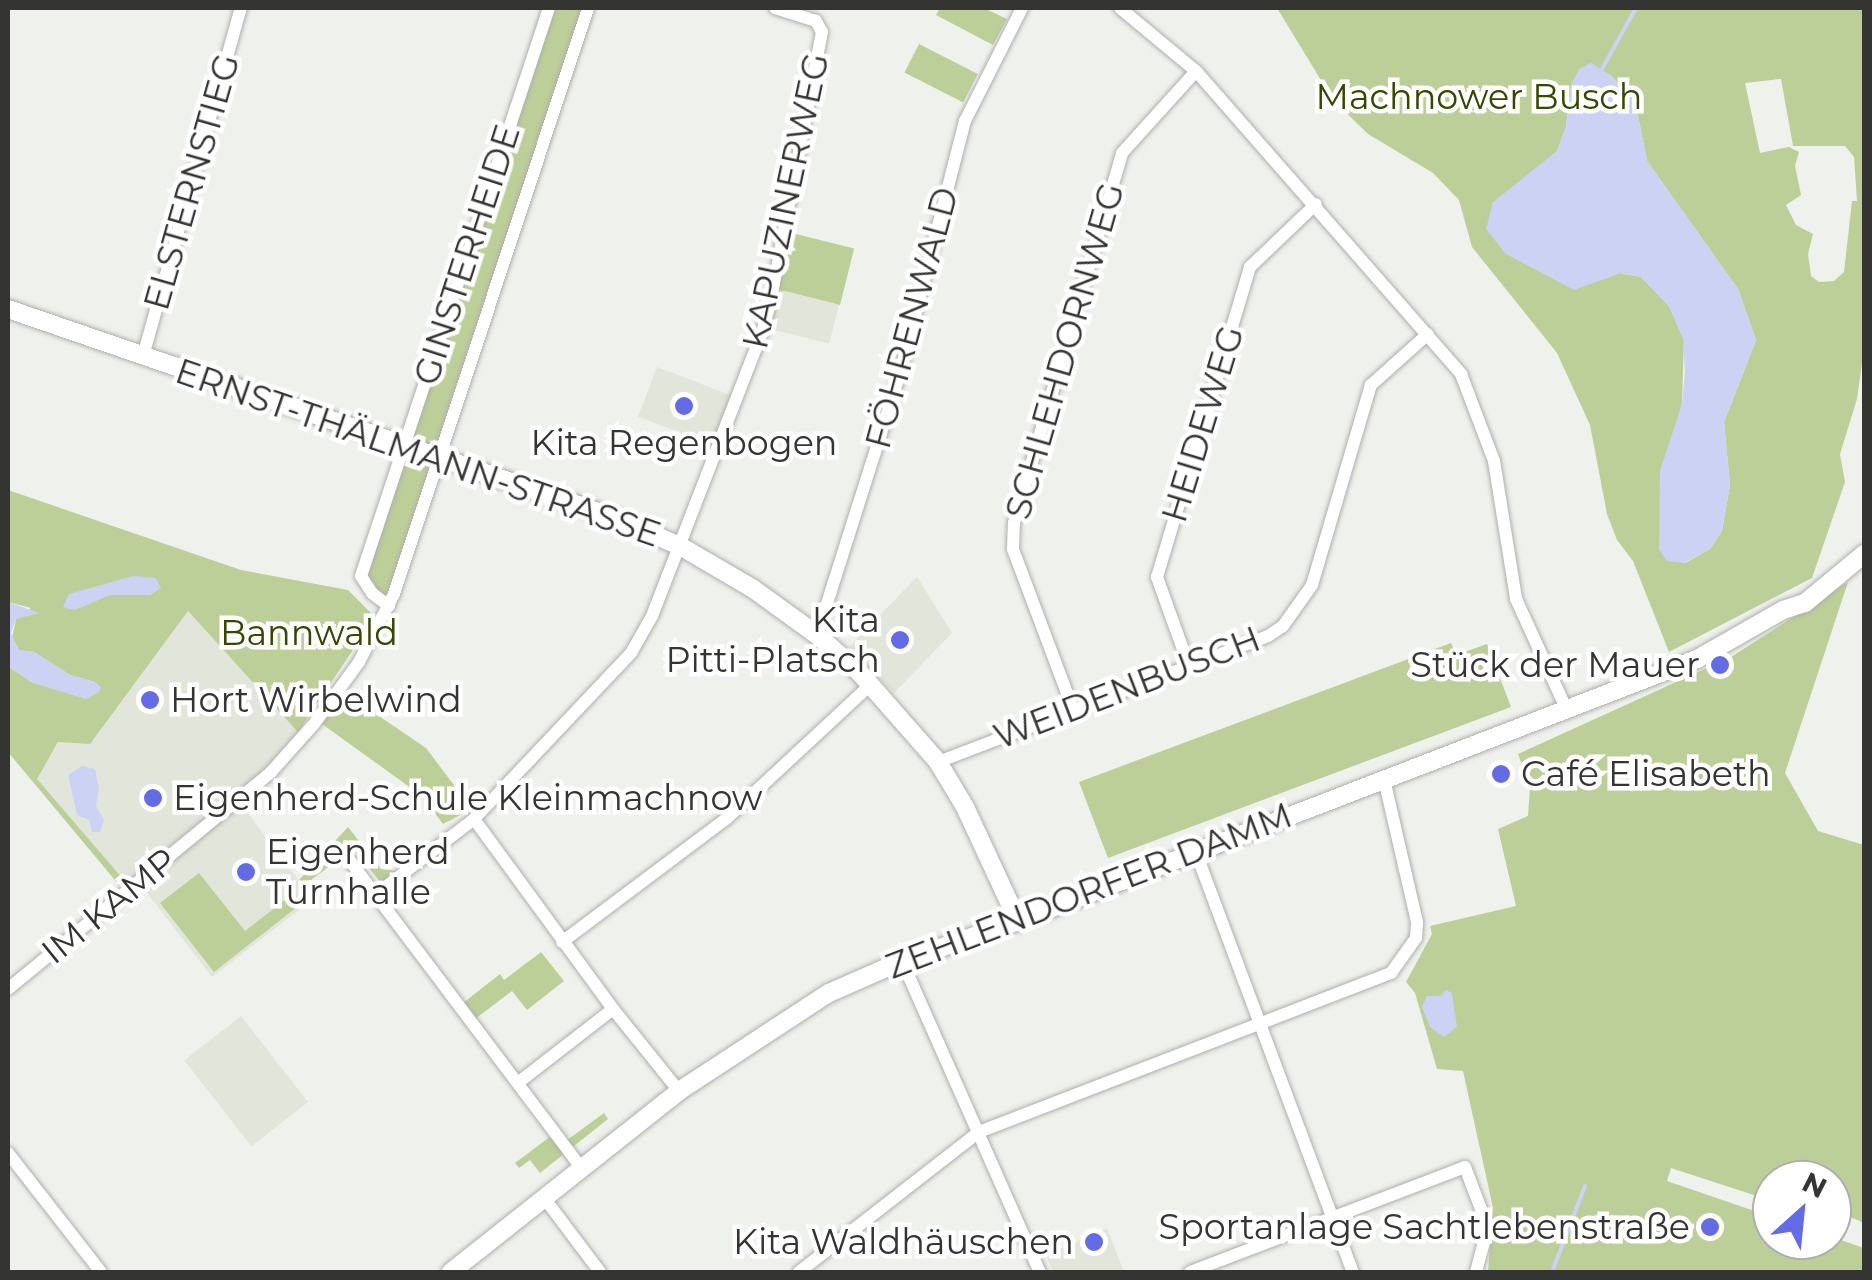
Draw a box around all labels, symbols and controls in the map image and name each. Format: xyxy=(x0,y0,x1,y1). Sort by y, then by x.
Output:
street label: ELSTERNSTIEG xyxy=(135,49,249,315)
street label: KAPUZINERWEG xyxy=(734,49,838,353)
park label: Machnower Busch xyxy=(1316,76,1642,118)
street label: GINSTERHEIDE xyxy=(405,120,529,390)
street label: SCHLEHDORNWEG xyxy=(997,178,1133,524)
street label: FÖHRENWALD xyxy=(857,183,967,453)
street label: HEIDEWEG xyxy=(1153,321,1253,527)
street label: ERNST-THÄLMANN-STRASSE xyxy=(170,350,666,556)
marker: Kita Regenbogen xyxy=(673,395,695,417)
place label: Kita Regenbogen xyxy=(531,422,837,464)
place label: Kita Pitti-Platsch xyxy=(665,599,880,681)
park label: Bannwald xyxy=(220,612,398,654)
street label: WEIDENBUSCH xyxy=(988,618,1266,758)
marker: Kita Pitti-Platsch xyxy=(889,629,911,651)
place label: Stück der Mauer xyxy=(1410,644,1700,686)
marker: Stück der Mauer xyxy=(1709,654,1731,676)
place label: Hort Wirbelwind xyxy=(170,679,462,721)
marker: Hort Wirbelwind xyxy=(139,689,161,711)
place label: Café Elisabeth xyxy=(1521,753,1771,795)
marker: Café Elisabeth xyxy=(1490,763,1512,785)
place label: Eigenherd-Schule Kleinmachnow xyxy=(173,777,763,819)
marker: Eigenherd-Schule Kleinmachnow xyxy=(142,787,164,809)
street label: ZEHLENDORFER DAMM xyxy=(880,794,1298,988)
place label: Eigenherd Turnhalle xyxy=(266,831,450,913)
street label: IM KAMP xyxy=(33,839,185,973)
marker: Eigenherd Turnhalle xyxy=(235,861,257,883)
north arrow xyxy=(1752,1160,1852,1260)
text: N xyxy=(1797,1165,1833,1205)
place label: Sportanlage Sachtlebenstraße xyxy=(1158,1206,1690,1248)
marker: Sportanlage Sachtlebenstraße xyxy=(1699,1216,1721,1238)
place label: Kita Waldhäuschen xyxy=(733,1221,1074,1263)
marker: Kita Waldhäuschen xyxy=(1083,1231,1105,1253)

